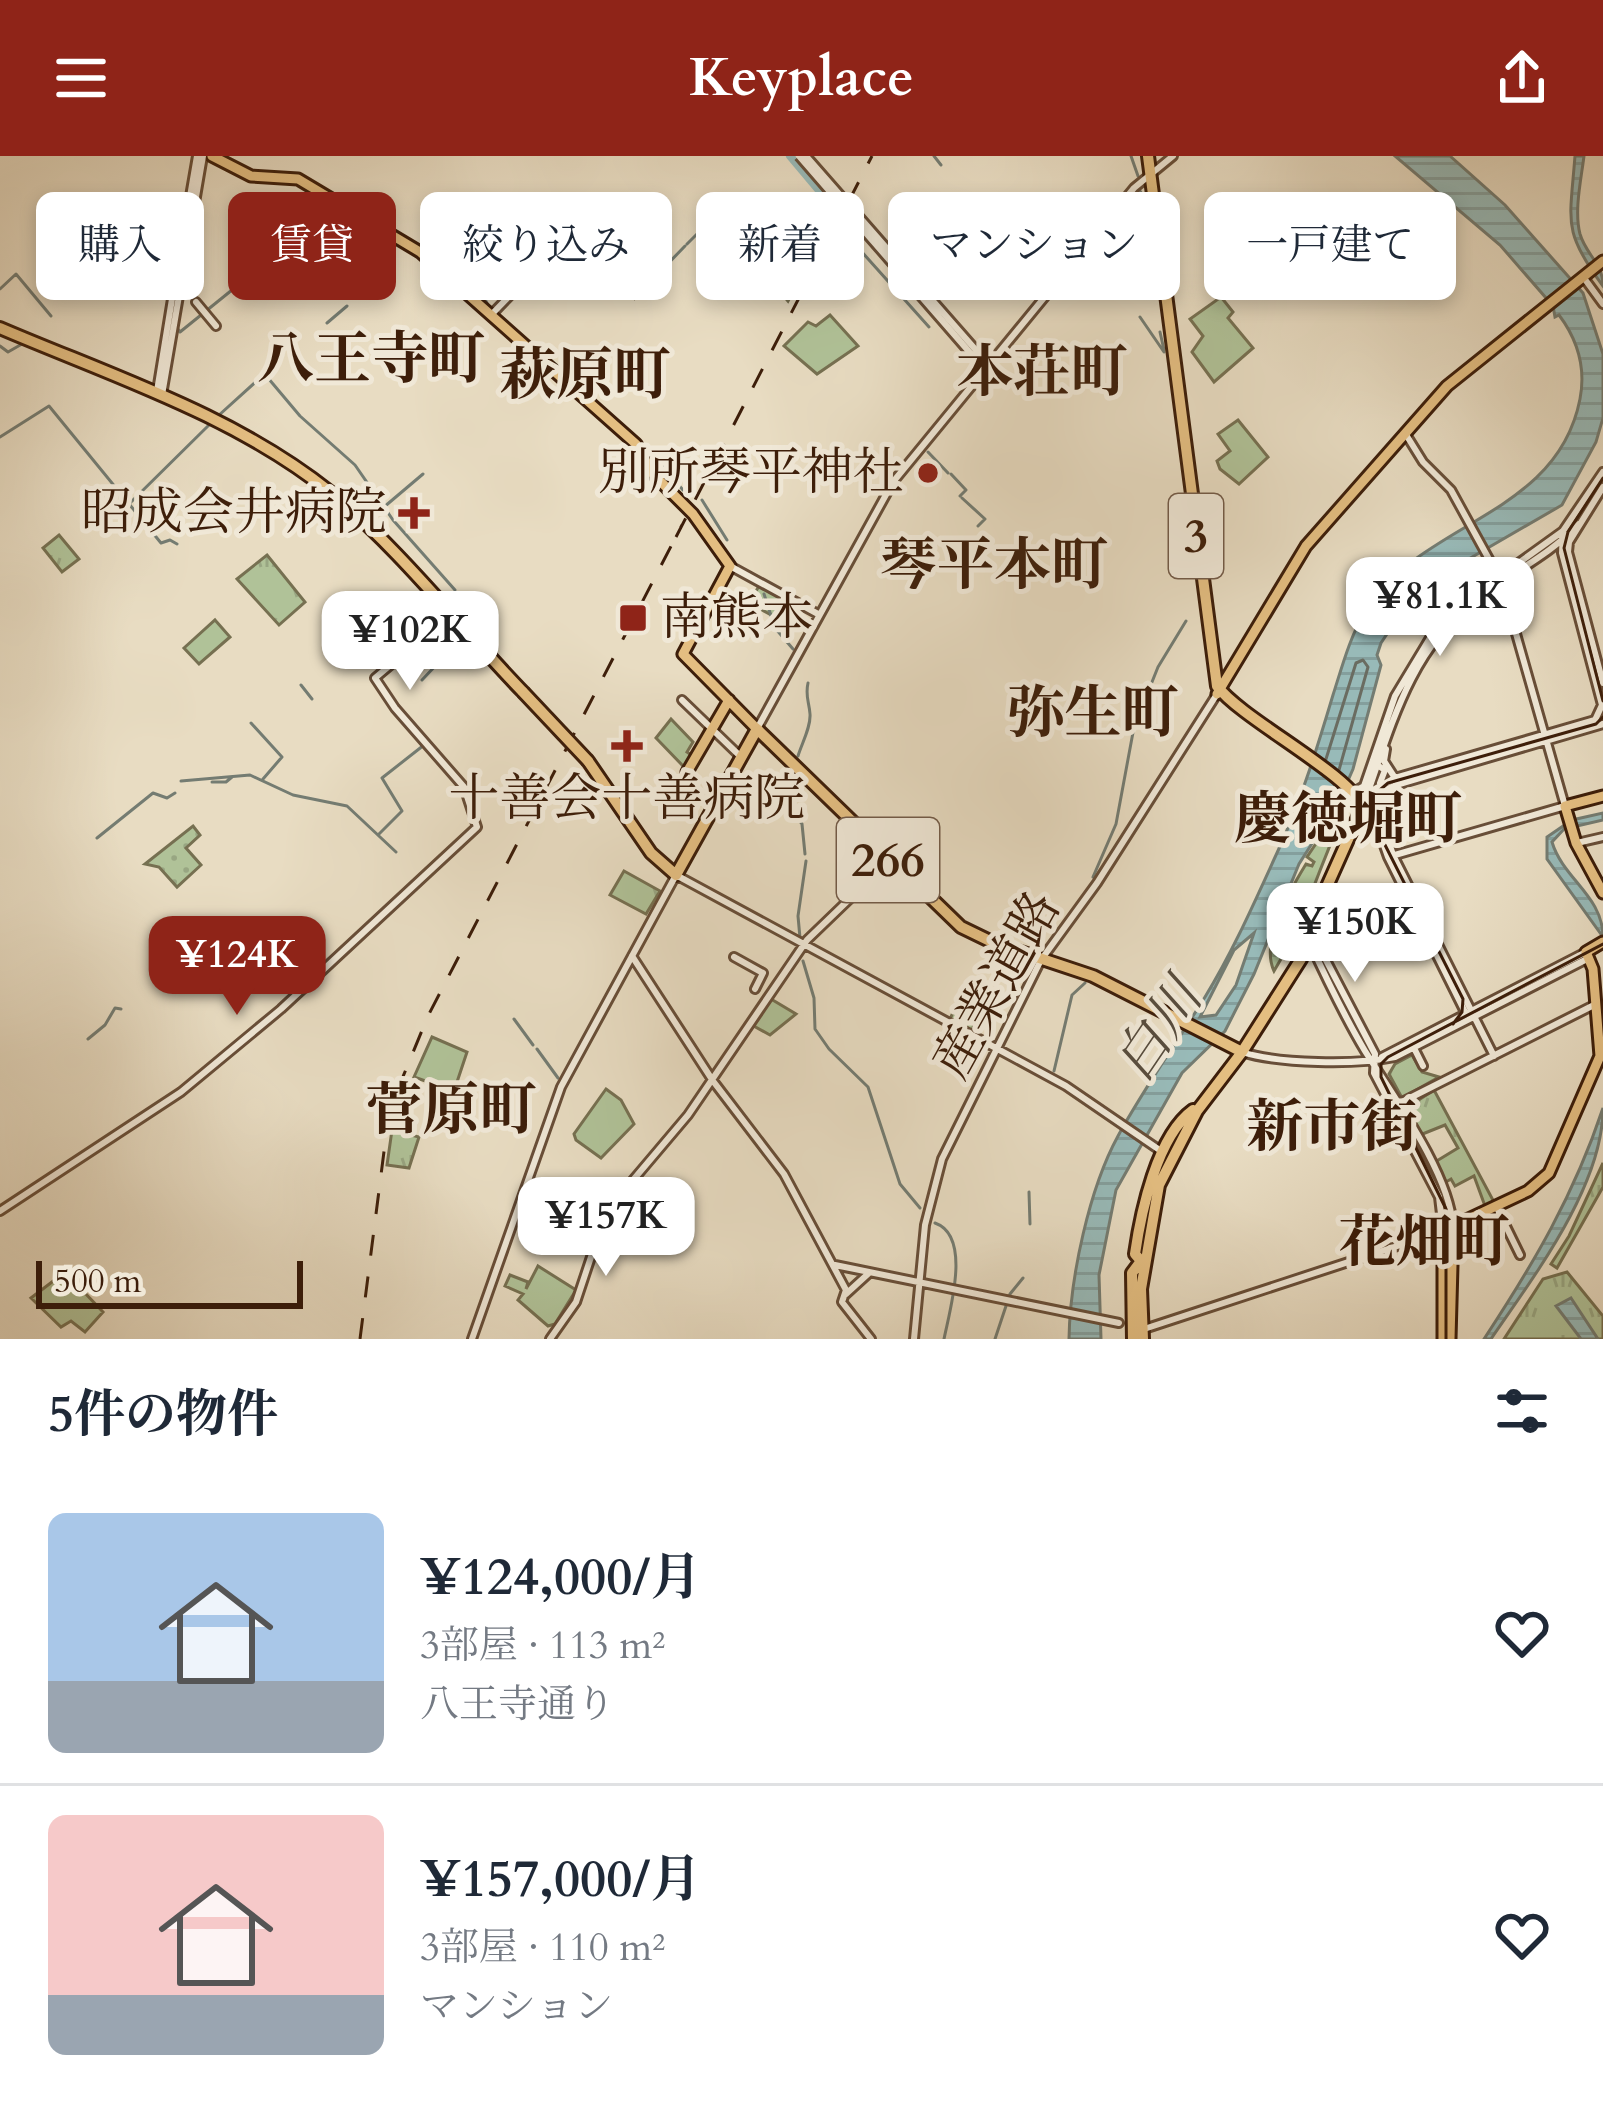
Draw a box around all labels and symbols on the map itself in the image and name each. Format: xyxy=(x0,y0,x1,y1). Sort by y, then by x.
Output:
district label: 八王寺町 xyxy=(257,322,485,399)
district label: 本荘町 xyxy=(957,335,1128,412)
district label: 萩原町 xyxy=(500,338,671,415)
place label: 別所琴平神社 xyxy=(598,438,904,508)
marker: 別所琴平神社 xyxy=(915,460,941,486)
place label: 昭成会井病院 xyxy=(81,478,387,548)
road number: 3 xyxy=(1169,494,1223,578)
marker: 昭成会井病院 xyxy=(398,497,430,529)
district label: 琴平本町 xyxy=(880,528,1108,605)
pin: ¥81.1K xyxy=(1342,557,1538,659)
place label: 南熊本 xyxy=(660,583,813,653)
pin: ¥102K xyxy=(326,591,494,693)
marker: 南熊本 xyxy=(617,602,649,634)
district label: 弥生町 xyxy=(1008,676,1179,753)
marker: 十善会十善病院 xyxy=(611,730,643,762)
place label: 十善会十善病院 xyxy=(448,764,806,834)
district label: 慶徳堀町 xyxy=(1234,782,1462,859)
road number: 266 xyxy=(837,818,939,902)
street label: 産業道路 xyxy=(917,879,1077,1091)
pin: ¥150K xyxy=(1271,883,1439,985)
pin: ¥124K xyxy=(153,916,321,1018)
water label: 白川 xyxy=(1099,962,1222,1096)
district label: 菅原町 xyxy=(366,1073,537,1150)
district label: 新市街 xyxy=(1247,1090,1418,1167)
pin: ¥157K xyxy=(522,1177,690,1279)
district label: 花畑町 xyxy=(1339,1205,1510,1282)
scale bar xyxy=(36,1255,303,1308)

